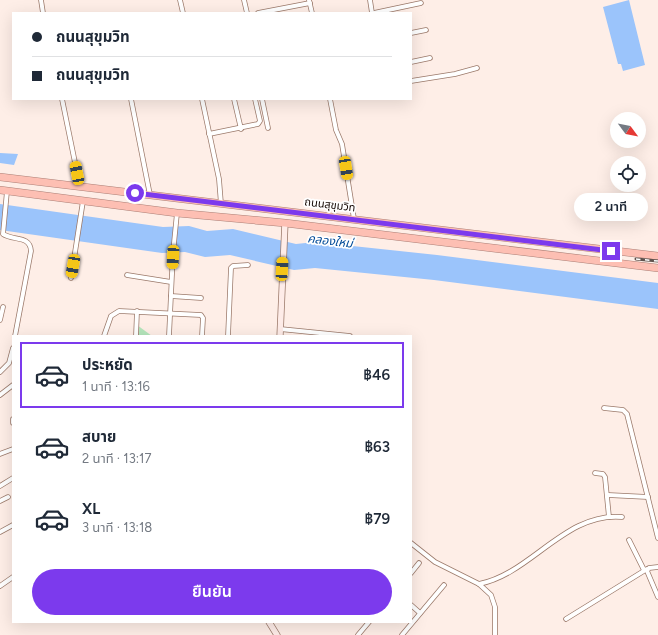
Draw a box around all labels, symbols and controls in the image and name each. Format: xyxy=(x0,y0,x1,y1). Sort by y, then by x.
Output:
text: ถนนสุขุมวิท xyxy=(56,28,130,46)
text: ถนนสุขุมวิท xyxy=(56,66,130,84)
north arrow xyxy=(610,112,646,148)
map controls xyxy=(610,112,646,192)
car xyxy=(338,155,354,181)
button: locate xyxy=(610,156,646,192)
car xyxy=(69,160,85,186)
route start xyxy=(126,184,144,202)
callout: 2 นาที xyxy=(574,193,648,221)
street label: ถนนสุขุมวิท xyxy=(304,195,356,215)
text: 2 นาที xyxy=(595,199,627,214)
water label: คลองใหม่ xyxy=(307,231,355,251)
route end xyxy=(602,242,620,260)
car xyxy=(166,245,180,269)
car xyxy=(65,253,81,279)
car xyxy=(275,257,289,281)
text: ประหยัด xyxy=(82,356,133,374)
icon: car xyxy=(34,357,70,393)
text: ฿46 xyxy=(363,366,390,384)
text: 1 นาที · 13:16 xyxy=(82,379,150,394)
text: สบาย xyxy=(82,428,116,446)
icon: car xyxy=(34,429,70,465)
text: ฿63 xyxy=(364,438,390,456)
text: 2 นาที · 13:17 xyxy=(82,451,151,466)
text: XL xyxy=(82,500,100,518)
icon: car xyxy=(34,501,70,537)
text: ฿79 xyxy=(364,510,390,528)
text: 3 นาที · 13:18 xyxy=(82,520,152,535)
button: ยืนยัน xyxy=(32,569,392,615)

